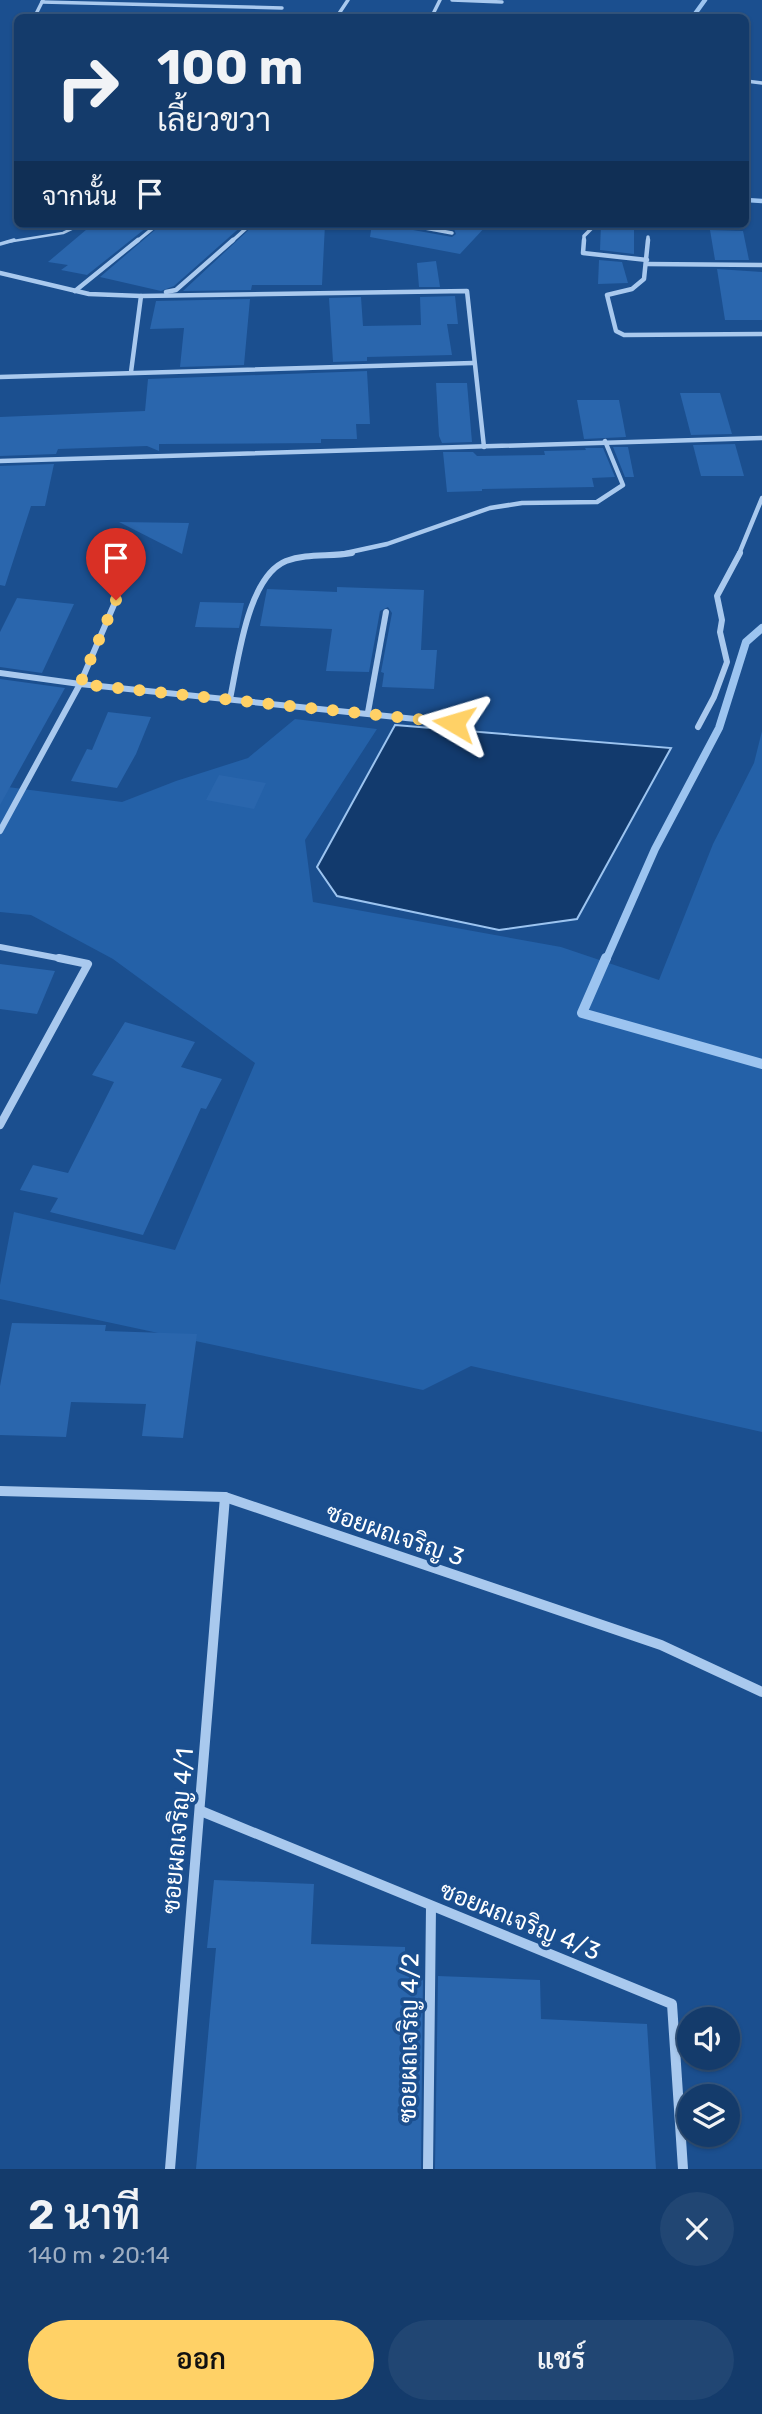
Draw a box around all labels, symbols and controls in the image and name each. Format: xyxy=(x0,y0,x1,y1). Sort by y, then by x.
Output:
text: 100 m xyxy=(157,38,303,96)
icon: right xyxy=(42,42,133,133)
text: เลี้ยวขวา xyxy=(157,101,271,139)
icon: arrive xyxy=(131,175,169,213)
text: จากนั้น xyxy=(42,181,117,212)
pin xyxy=(86,528,146,600)
icon: arrive xyxy=(97,539,135,577)
position arrow xyxy=(417,686,491,760)
street label: ซอยผถเจริญ 3 xyxy=(322,1498,468,1572)
street label: ซอยผถเจริญ 4/1 xyxy=(157,1747,199,1915)
street label: ซอยผถเจริญ 4/3 xyxy=(436,1876,604,1966)
street label: ซอยผถเจริญ 4/2 xyxy=(394,1953,424,2123)
map controls xyxy=(677,2007,740,2147)
button: sound xyxy=(677,2007,740,2070)
button: layers xyxy=(677,2084,740,2147)
text: 2 นาที xyxy=(28,2190,140,2240)
button: close xyxy=(660,2192,734,2266)
text: 140 m · 20:14 xyxy=(28,2241,170,2269)
button: ออก xyxy=(28,2320,374,2400)
button: แชร์ xyxy=(388,2320,734,2400)

